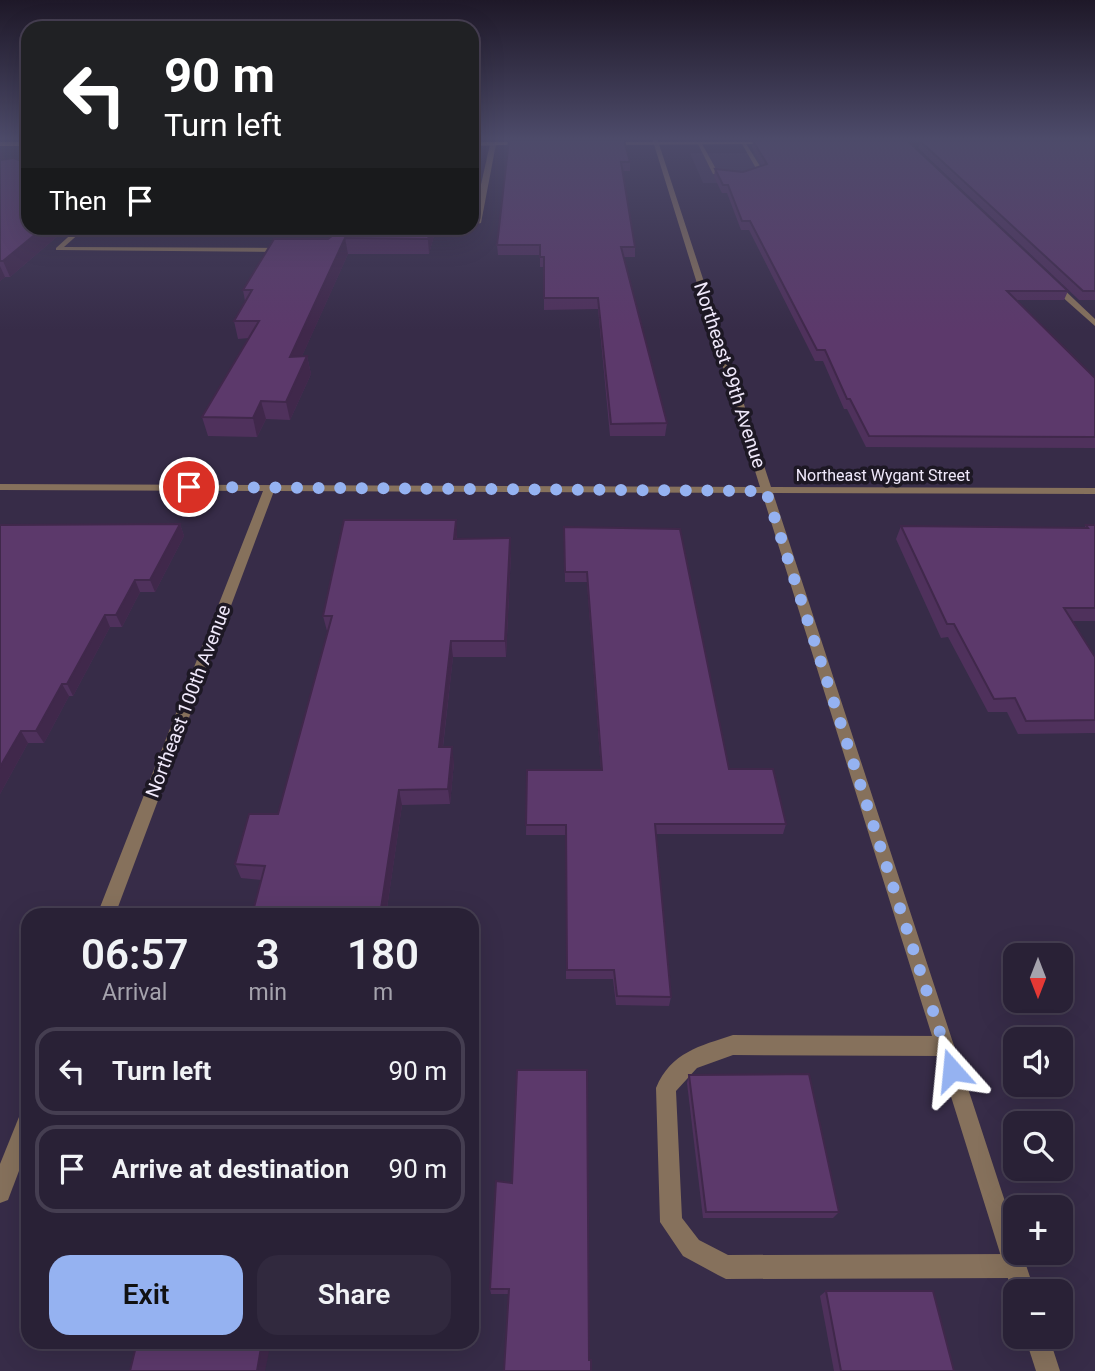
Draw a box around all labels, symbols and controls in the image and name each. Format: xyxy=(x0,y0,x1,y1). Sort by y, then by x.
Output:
text: 90 m xyxy=(164,47,275,104)
icon: left xyxy=(49,49,140,140)
text: Turn left xyxy=(164,106,282,144)
icon: arrive xyxy=(121,182,159,220)
text: Then xyxy=(49,186,107,216)
street label: Northeast 99th Avenue xyxy=(689,279,771,471)
pin xyxy=(159,457,219,517)
street label: Northeast Wygant Street xyxy=(796,466,970,485)
icon: arrive xyxy=(170,468,208,506)
street label: Northeast 100th Avenue xyxy=(141,601,235,801)
text: 06:57 xyxy=(81,930,188,979)
text: 3 xyxy=(256,930,280,979)
text: 180 xyxy=(347,930,419,979)
north arrow xyxy=(1003,943,1073,1013)
map controls xyxy=(1003,943,1073,1349)
text: Arrival xyxy=(102,979,167,1006)
text: min xyxy=(248,979,287,1006)
text: m xyxy=(373,979,393,1006)
button: sound xyxy=(1003,1027,1073,1097)
position arrow xyxy=(915,1033,989,1107)
icon: left xyxy=(53,1052,91,1090)
text: Turn left xyxy=(112,1056,211,1086)
text: 90 m xyxy=(389,1056,447,1086)
button: search xyxy=(1003,1111,1073,1181)
icon: arrive xyxy=(53,1150,91,1188)
text: Arrive at destination xyxy=(112,1154,349,1184)
text: 90 m xyxy=(389,1154,447,1184)
button: + xyxy=(1003,1195,1073,1265)
button: Exit xyxy=(49,1255,243,1335)
button: Share xyxy=(257,1255,451,1335)
button: − xyxy=(1003,1279,1073,1349)

